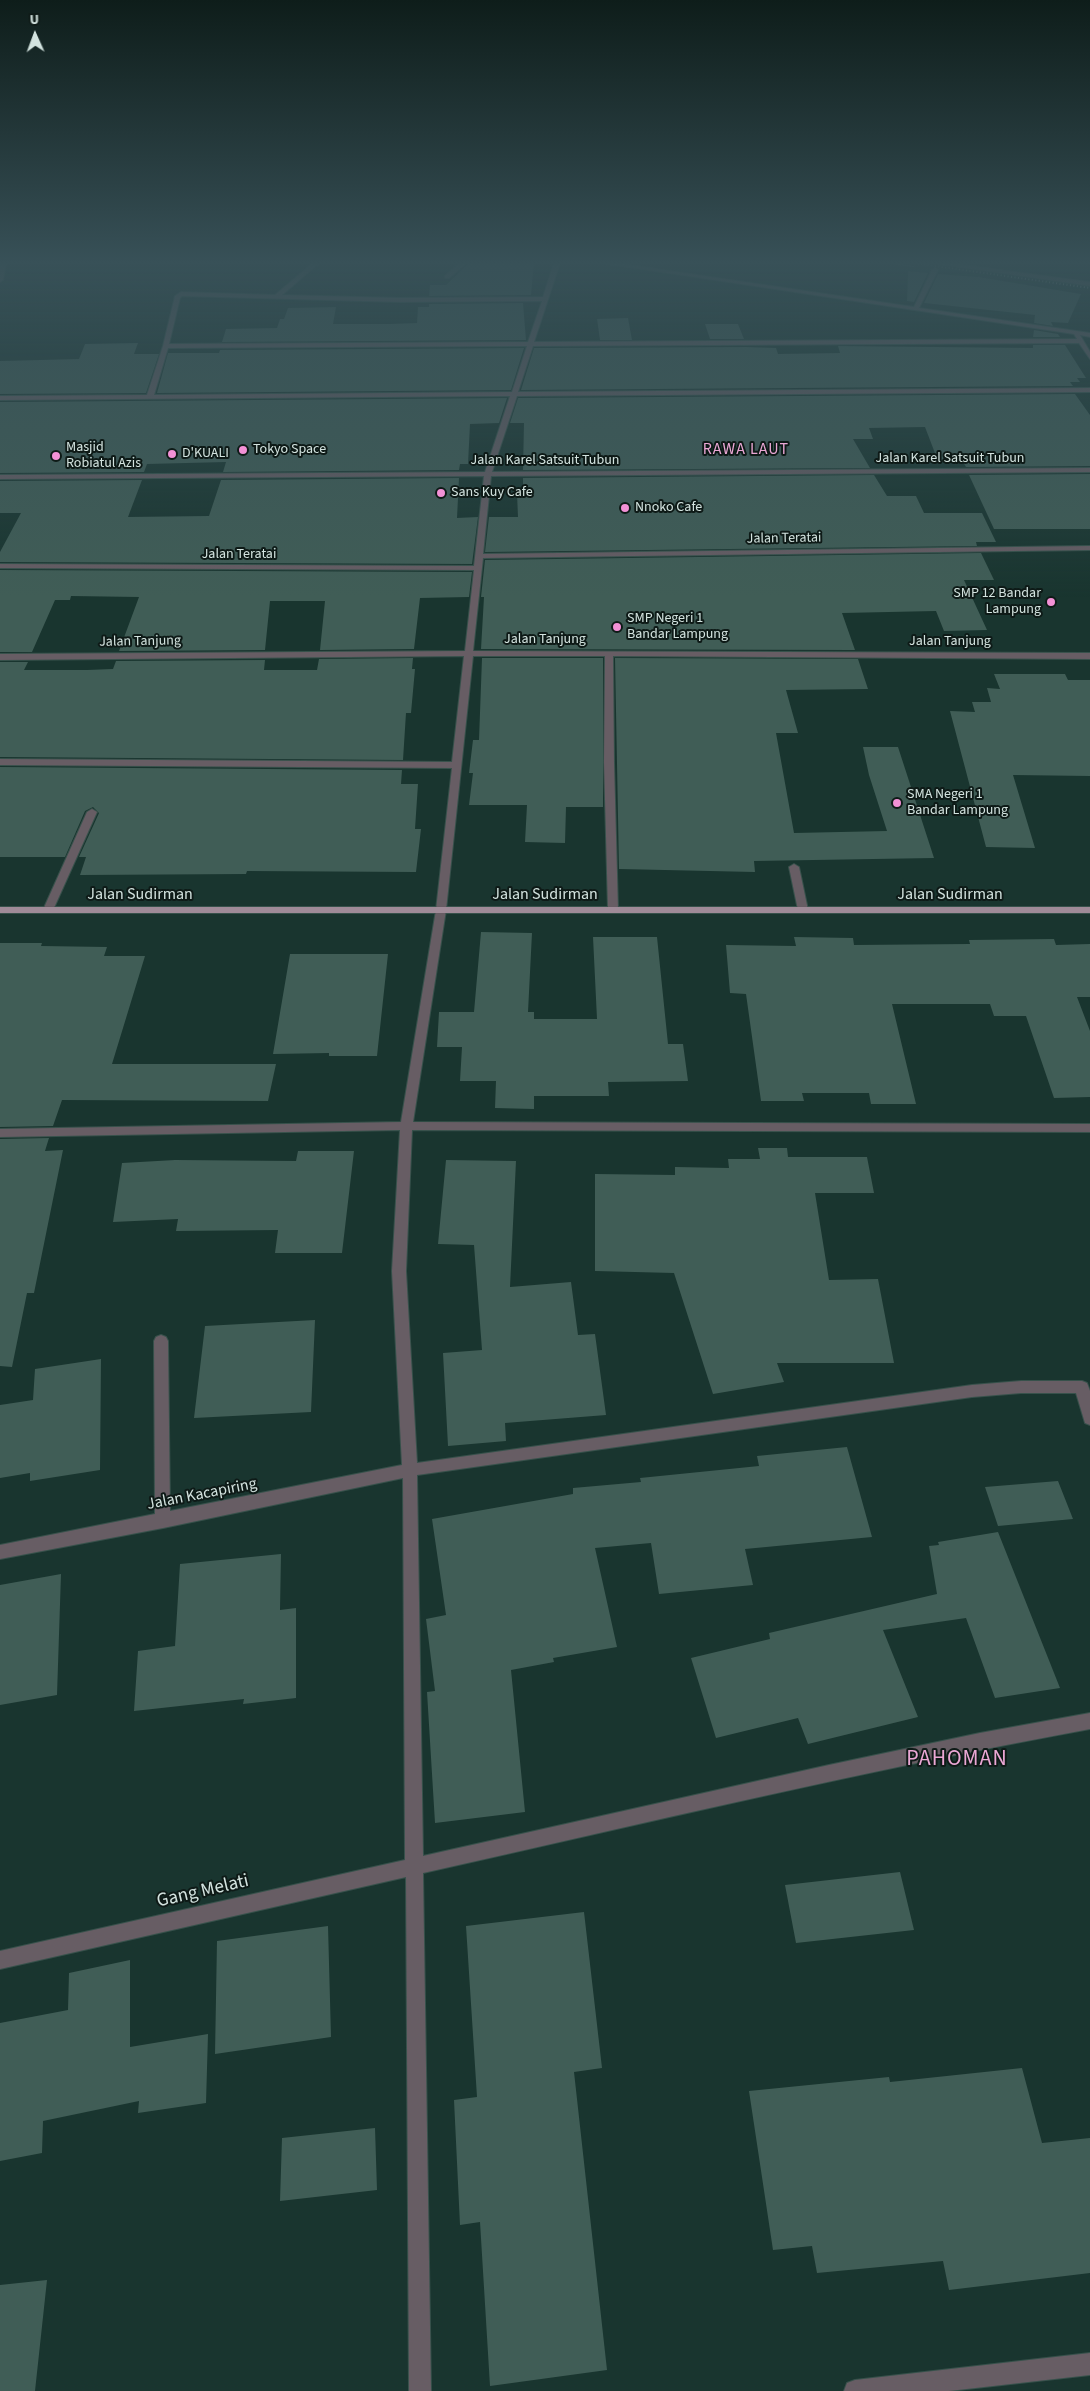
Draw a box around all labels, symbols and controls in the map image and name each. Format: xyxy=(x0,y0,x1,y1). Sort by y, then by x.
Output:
north arrow xyxy=(10,10,60,60)
text: U xyxy=(29,10,39,30)
place label: Masjid Robiatul Azis xyxy=(66,440,141,472)
district label: RAWA LAUT xyxy=(702,440,790,460)
place label: Tokyo Space xyxy=(253,442,326,458)
marker: Tokyo Space xyxy=(237,444,249,456)
place label: D'KUALI xyxy=(182,446,229,462)
marker: D'KUALI xyxy=(166,448,178,460)
marker: Masjid Robiatul Azis xyxy=(50,450,62,462)
street label: Jalan Karel Satsuit Tubun xyxy=(876,451,1024,467)
street label: Jalan Karel Satsuit Tubun xyxy=(471,453,619,469)
place label: Sans Kuy Cafe xyxy=(451,485,533,501)
marker: Sans Kuy Cafe xyxy=(435,487,447,499)
place label: Nnoko Cafe xyxy=(635,500,702,516)
marker: Nnoko Cafe xyxy=(619,502,631,514)
street label: Jalan Teratai xyxy=(747,530,821,548)
street label: Jalan Teratai xyxy=(202,547,276,563)
place label: SMP 12 Bandar Lampung xyxy=(953,586,1041,618)
marker: SMP 12 Bandar Lampung xyxy=(1045,596,1057,608)
place label: SMP Negeri 1 Bandar Lampung xyxy=(627,611,728,644)
marker: SMP Negeri 1 Bandar Lampung xyxy=(611,621,623,633)
street label: Jalan Tanjung xyxy=(504,632,586,648)
street label: Jalan Tanjung xyxy=(99,633,181,651)
street label: Jalan Tanjung xyxy=(909,634,991,650)
place label: SMA Negeri 1 Bandar Lampung xyxy=(907,787,1008,820)
marker: SMA Negeri 1 Bandar Lampung xyxy=(891,797,903,809)
street label: Jalan Sudirman xyxy=(87,885,193,905)
street label: Jalan Sudirman xyxy=(492,885,598,905)
street label: Jalan Sudirman xyxy=(897,885,1003,905)
street label: Jalan Kacapiring xyxy=(145,1475,259,1515)
district label: PAHOMAN xyxy=(905,1747,1009,1773)
street label: Gang Melati xyxy=(155,1870,251,1914)

